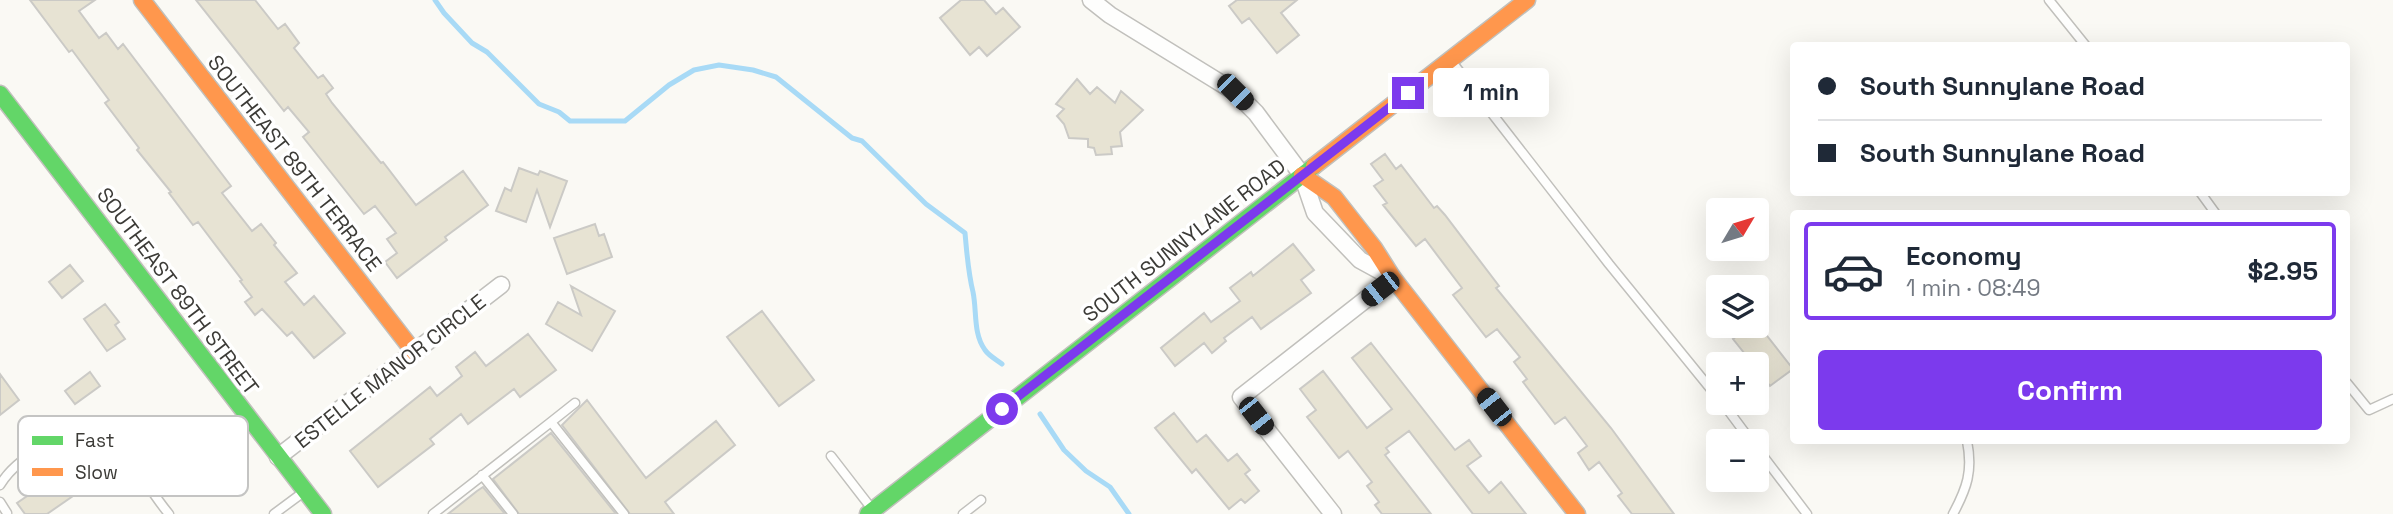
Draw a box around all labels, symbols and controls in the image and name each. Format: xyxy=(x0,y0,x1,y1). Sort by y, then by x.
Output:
street label: SOUTHEAST 89TH TERRACE xyxy=(202,49,388,277)
callout: 1 min xyxy=(1432,68,1548,118)
text: South Sunnylane Road xyxy=(1860,69,2145,103)
car xyxy=(1213,70,1258,114)
route end xyxy=(1392,77,1424,109)
text: 1 min xyxy=(1463,77,1519,107)
text: South Sunnylane Road xyxy=(1860,136,2145,170)
street label: SOUTH SUNNYLANE ROAD xyxy=(1077,152,1291,328)
street label: SOUTHEAST 89TH STREET xyxy=(91,182,265,400)
north arrow xyxy=(1706,198,1769,261)
map controls xyxy=(1706,198,1769,492)
text: Economy xyxy=(1906,239,2022,273)
icon: car xyxy=(1822,240,1885,303)
text: $2.95 xyxy=(2247,254,2318,288)
car xyxy=(1357,268,1404,310)
text: 1 min · 08:49 xyxy=(1906,273,2041,303)
button: layers xyxy=(1706,275,1769,338)
street label: ESTELLE MANOR CIRCLE xyxy=(289,288,491,454)
button: Confirm xyxy=(1818,350,2322,430)
button: + xyxy=(1706,352,1769,415)
car xyxy=(1473,384,1516,430)
route start xyxy=(986,393,1018,425)
car xyxy=(1235,393,1278,439)
legend xyxy=(18,416,248,496)
text: Fast xyxy=(75,428,115,453)
button: − xyxy=(1706,429,1769,492)
text: Slow xyxy=(75,460,118,485)

